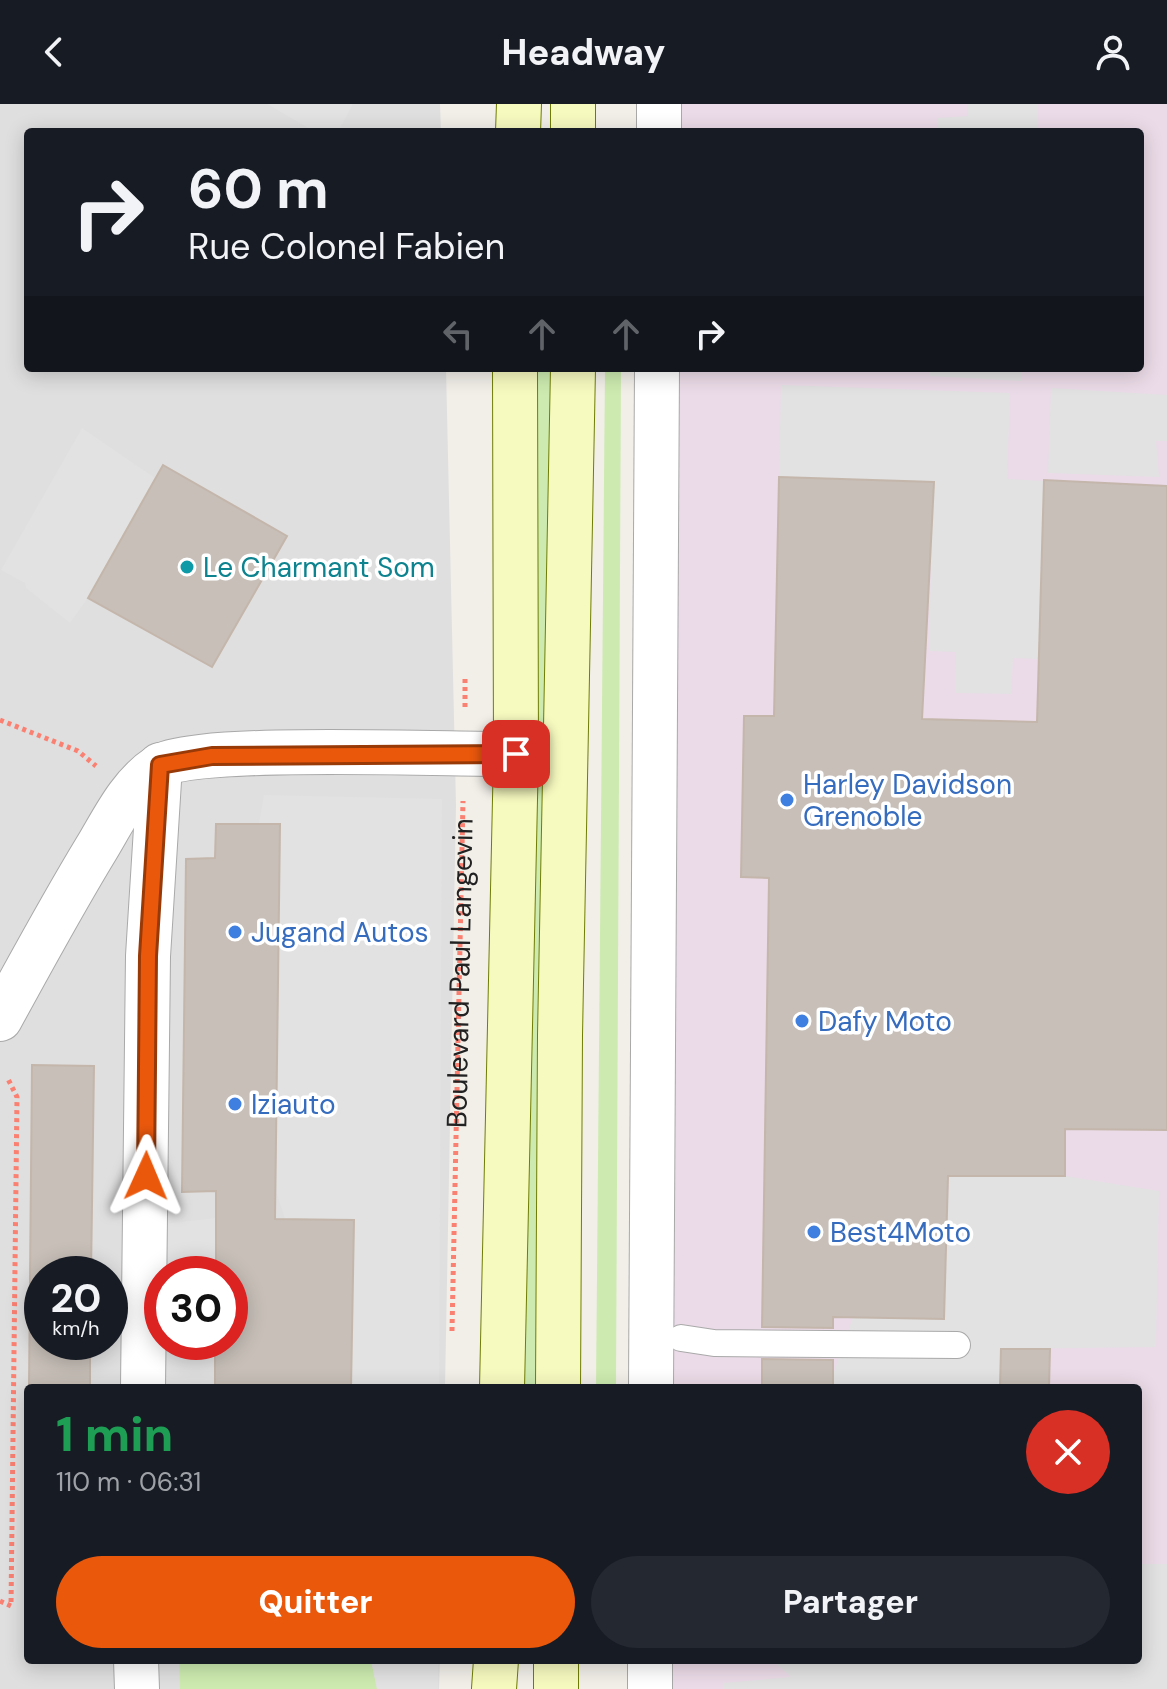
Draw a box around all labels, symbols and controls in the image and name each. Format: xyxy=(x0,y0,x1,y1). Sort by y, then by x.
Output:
text: Headway xyxy=(502,29,665,76)
icon: back xyxy=(32,30,76,74)
icon: person xyxy=(1091,30,1135,74)
text: 60 m xyxy=(188,152,329,225)
icon: right xyxy=(56,160,160,264)
text: Rue Colonel Fabien xyxy=(188,223,505,270)
icon: left xyxy=(436,312,480,356)
icon: ahead xyxy=(520,312,564,356)
icon: ahead xyxy=(604,312,648,356)
icon: right xyxy=(688,312,732,356)
place label: Le Charmant Som xyxy=(203,549,435,586)
marker: Le Charmant Som xyxy=(178,558,196,576)
pin xyxy=(482,720,550,788)
icon: arrive xyxy=(494,732,538,776)
place label: Harley Davidson Grenoble xyxy=(803,766,1012,835)
marker: Harley Davidson Grenoble xyxy=(778,791,796,809)
street label: Boulevard Paul Langevin xyxy=(438,818,481,1128)
place label: Jugand Autos xyxy=(251,914,429,951)
marker: Jugand Autos xyxy=(226,923,244,941)
place label: Dafy Moto xyxy=(818,1003,952,1040)
marker: Dafy Moto xyxy=(793,1012,811,1030)
place label: Iziauto xyxy=(251,1086,336,1123)
marker: Iziauto xyxy=(226,1095,244,1113)
position arrow xyxy=(104,1134,188,1218)
place label: Best4Moto xyxy=(830,1214,971,1251)
marker: Best4Moto xyxy=(805,1223,823,1241)
speed limit sign: 30 xyxy=(144,1256,248,1360)
text: 20 xyxy=(50,1272,102,1324)
text: km/h xyxy=(52,1315,100,1341)
text: 1 min xyxy=(56,1403,173,1466)
button: close xyxy=(1026,1410,1110,1494)
text: 110 m · 06:31 xyxy=(56,1465,201,1499)
button: Quitter xyxy=(56,1556,575,1648)
button: Partager xyxy=(591,1556,1110,1648)

